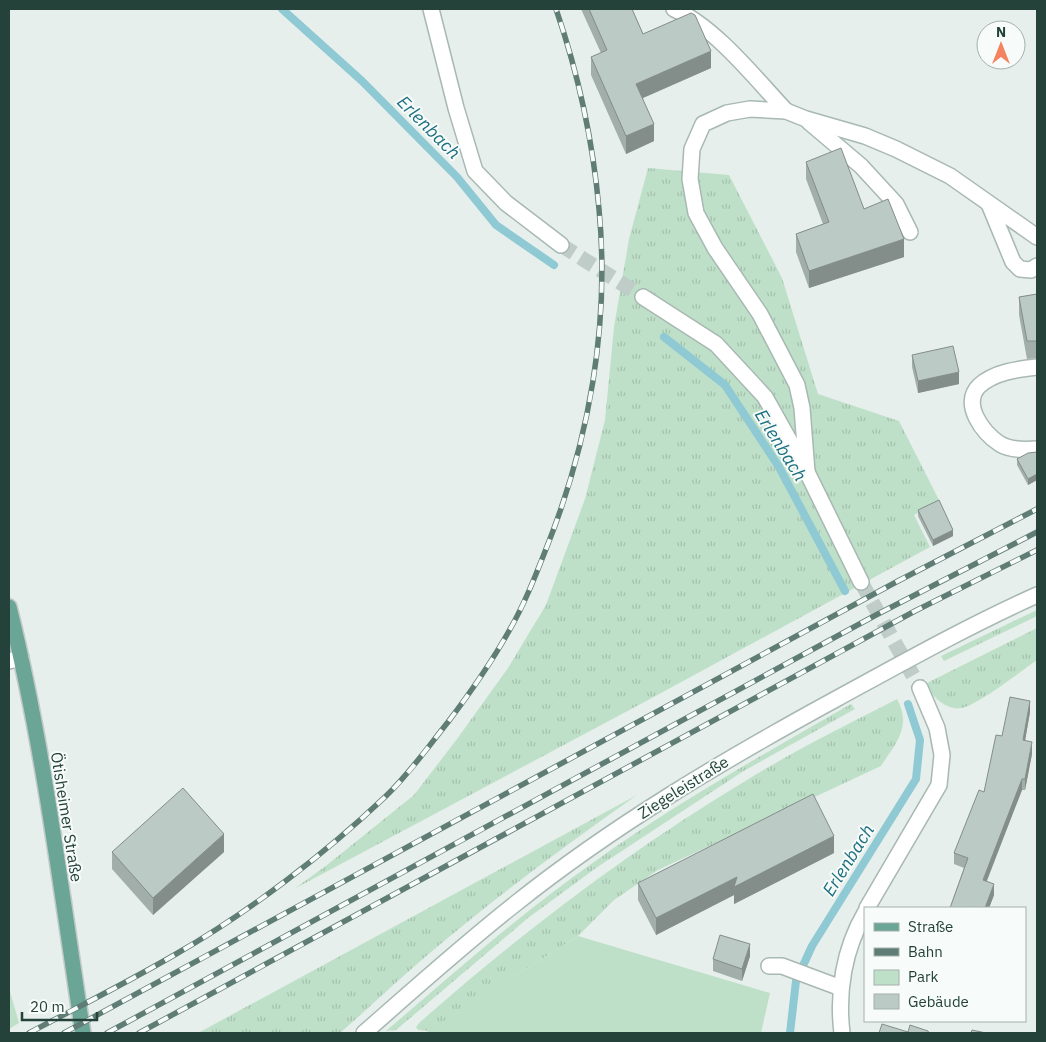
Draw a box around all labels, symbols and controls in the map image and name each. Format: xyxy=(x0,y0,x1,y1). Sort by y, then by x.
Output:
north arrow xyxy=(976,20,1026,70)
text: N xyxy=(996,23,1006,41)
water label: Erlenbach xyxy=(392,90,466,164)
water label: Erlenbach xyxy=(750,405,812,485)
street label: Ötisheimer Straße xyxy=(47,751,87,884)
street label: Ziegeleistraße xyxy=(634,751,732,823)
water label: Erlenbach xyxy=(817,820,879,900)
legend xyxy=(864,907,1026,1022)
text: Straße xyxy=(908,917,953,936)
text: Bahn xyxy=(908,942,943,961)
text: Park xyxy=(908,967,938,986)
scale bar xyxy=(22,990,98,1022)
text: Gebäude xyxy=(908,992,969,1011)
text: 20 m xyxy=(30,997,65,1016)

